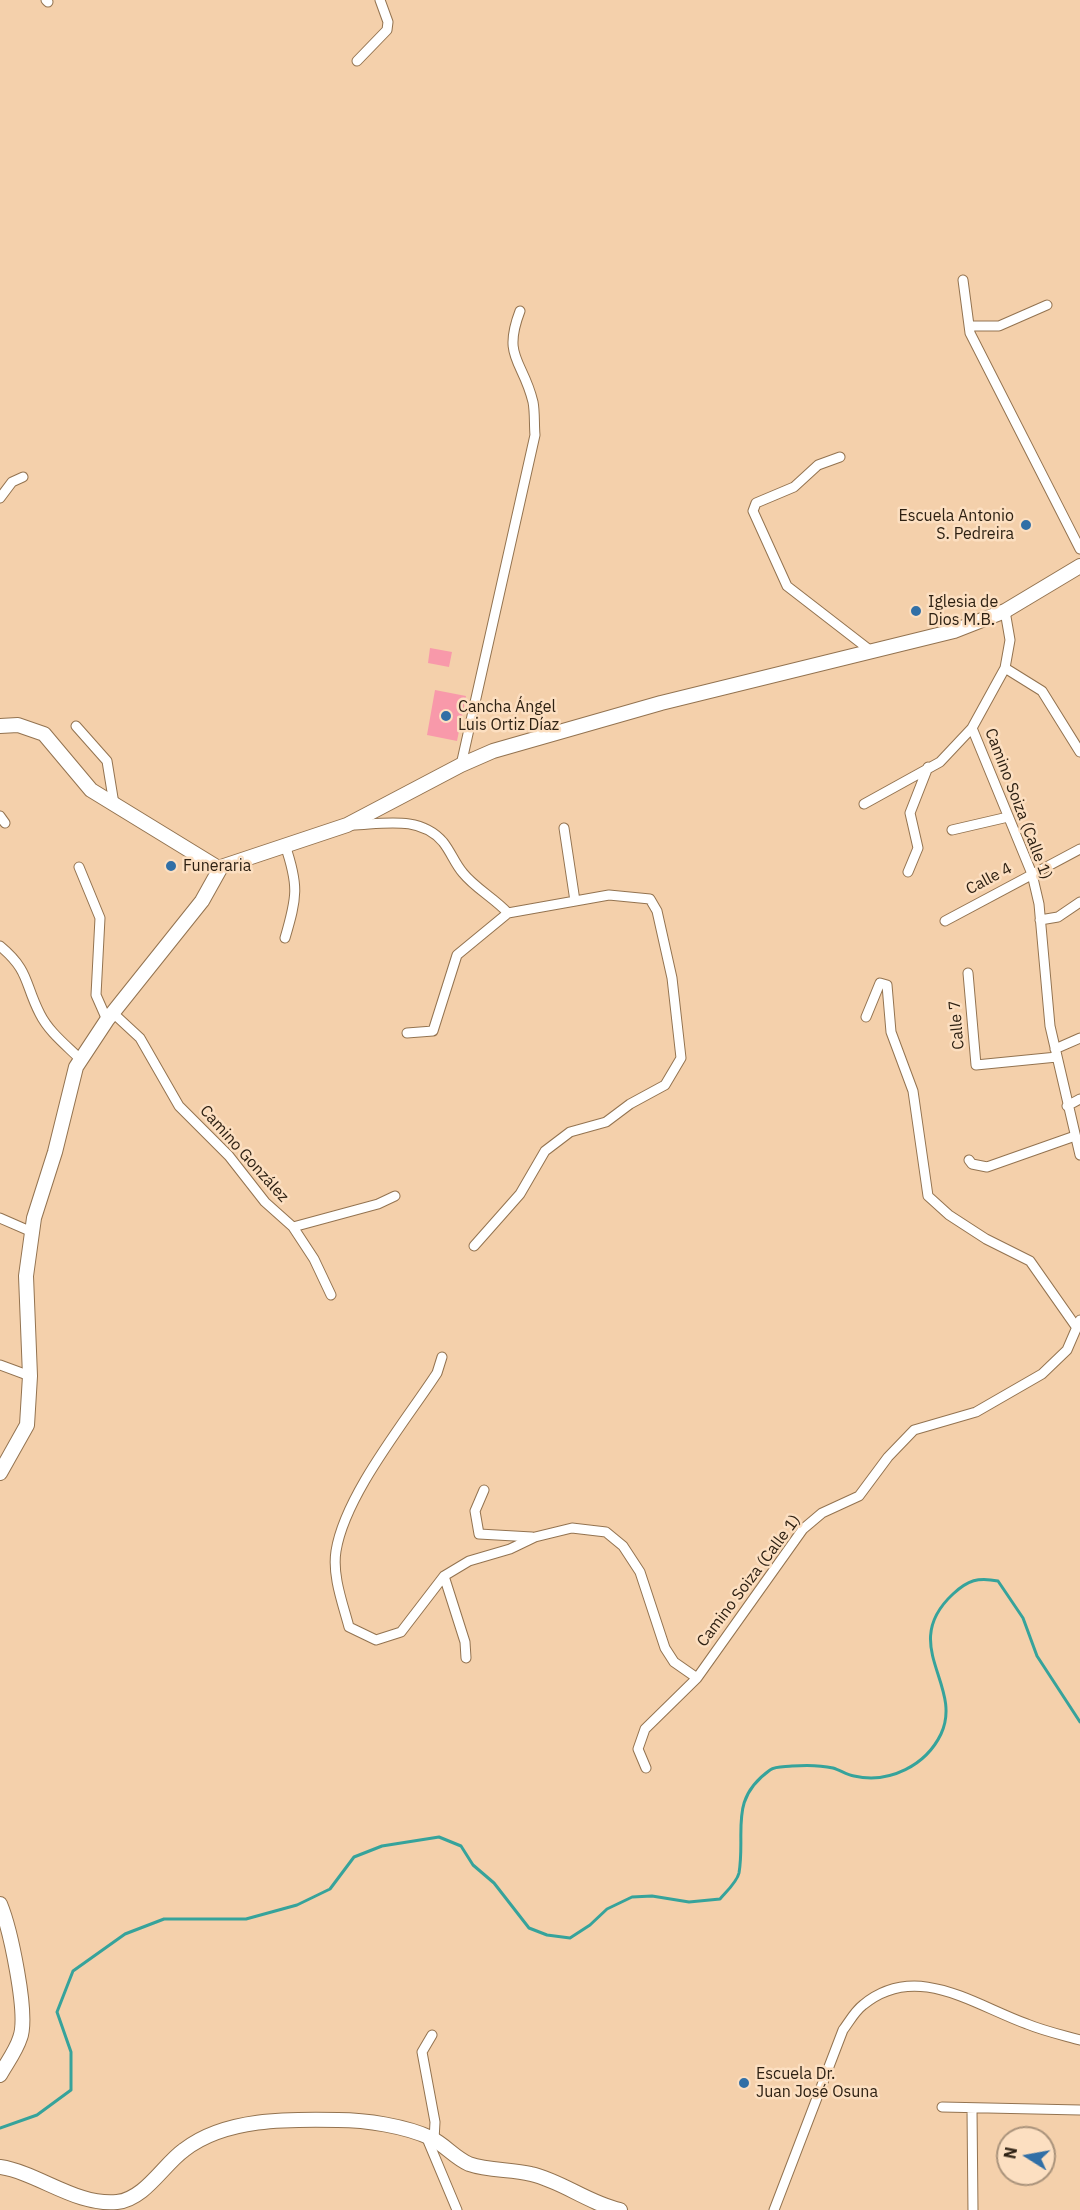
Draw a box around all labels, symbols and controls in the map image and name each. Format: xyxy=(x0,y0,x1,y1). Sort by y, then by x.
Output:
place label: Escuela Antonio S. Pedreira xyxy=(898,506,1014,544)
marker: Escuela Antonio S. Pedreira xyxy=(1019,518,1033,532)
place label: Iglesia de Dios M.B. xyxy=(928,592,998,630)
marker: Iglesia de Dios M.B. xyxy=(909,604,923,618)
place label: Cancha Ángel Luis Ortiz Díaz xyxy=(458,697,559,735)
marker: Cancha Ángel Luis Ortiz Díaz xyxy=(439,709,453,723)
street label: Camino Soiza (Calle 1) xyxy=(980,726,1056,882)
place label: Funeraria xyxy=(183,856,251,876)
marker: Funeraria xyxy=(164,859,178,873)
street label: Calle 4 xyxy=(963,859,1015,899)
street label: Calle 7 xyxy=(945,1000,969,1050)
street label: Camino González xyxy=(195,1102,293,1206)
street label: Camino Soiza (Calle 1) xyxy=(693,1511,805,1651)
place label: Escuela Dr. Juan José Osuna xyxy=(756,2064,878,2102)
marker: Escuela Dr. Juan José Osuna xyxy=(737,2076,751,2090)
north arrow xyxy=(996,2126,1056,2186)
text: N xyxy=(999,2145,1021,2161)

